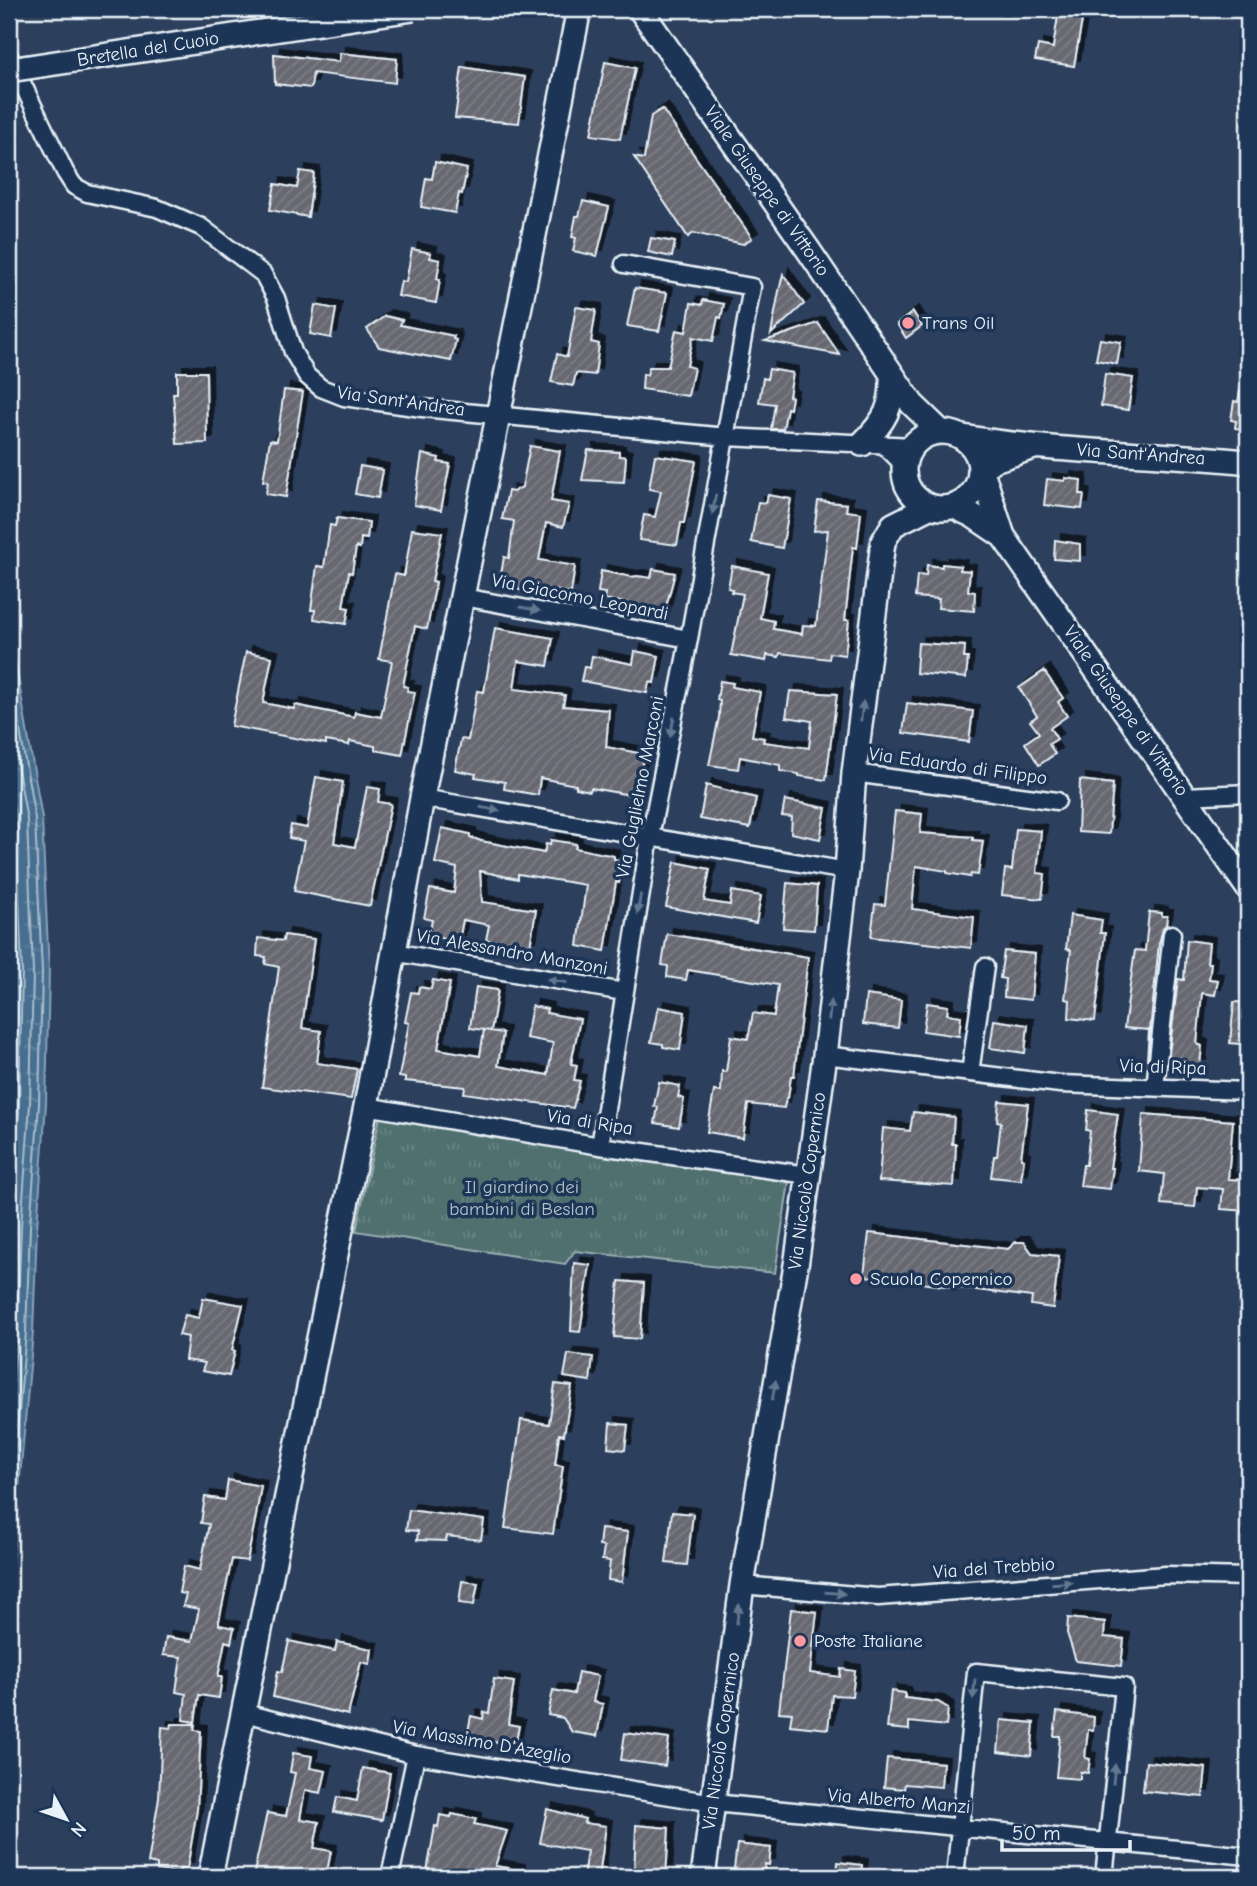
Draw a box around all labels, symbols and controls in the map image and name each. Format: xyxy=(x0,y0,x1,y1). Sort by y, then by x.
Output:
street label: Bretella del Cuoio xyxy=(76,27,220,71)
street label: Viale Giuseppe di Vittorio xyxy=(700,102,834,280)
place label: Trans Oil xyxy=(922,312,994,334)
marker: Trans Oil xyxy=(900,315,916,331)
street label: Via Sant'Andrea xyxy=(336,381,466,421)
street label: Via Sant'Andrea xyxy=(1076,439,1206,469)
one-way arrow xyxy=(708,493,719,515)
street label: Via Giacomo Leopardi xyxy=(490,569,670,625)
one-way arrow xyxy=(519,604,541,615)
street label: Viale Giuseppe di Vittorio xyxy=(1059,622,1193,800)
street label: Via Guglielmo Marconi xyxy=(612,694,668,880)
one-way arrow xyxy=(857,700,868,722)
one-way arrow xyxy=(666,716,677,738)
street label: Via Eduardo di Filippo xyxy=(867,743,1049,789)
one-way arrow xyxy=(479,804,501,815)
one-way arrow xyxy=(633,893,644,915)
street label: Via Alessandro Manzoni xyxy=(415,924,609,980)
one-way arrow xyxy=(546,975,568,986)
one-way arrow xyxy=(825,999,836,1021)
street label: Via di Ripa xyxy=(1119,1054,1207,1080)
street label: Via Niccolò Copernico xyxy=(784,1091,830,1271)
street label: Via di Ripa xyxy=(545,1104,635,1140)
park label: Il giardino dei bambini di Beslan xyxy=(449,1176,595,1220)
place label: Scuola Copernico xyxy=(870,1268,1013,1290)
marker: Scuola Copernico xyxy=(848,1271,864,1287)
one-way arrow xyxy=(769,1378,780,1400)
street label: Via del Trebbio xyxy=(932,1553,1056,1583)
one-way arrow xyxy=(1051,1578,1073,1589)
one-way arrow xyxy=(824,1588,846,1599)
one-way arrow xyxy=(733,1603,744,1625)
place label: Poste Italiane xyxy=(814,1630,923,1652)
marker: Poste Italiane xyxy=(792,1633,808,1649)
street label: Via Niccolò Copernico xyxy=(698,1651,744,1831)
one-way arrow xyxy=(969,1678,980,1700)
street label: Via Massimo D'Azeglio xyxy=(391,1715,573,1769)
one-way arrow xyxy=(1109,1763,1120,1785)
north arrow xyxy=(32,1784,102,1854)
street label: Via Alberto Manzi xyxy=(827,1784,971,1818)
scale bar xyxy=(1002,1809,1129,1853)
text: N xyxy=(66,1817,91,1841)
text: 50 m xyxy=(1012,1821,1061,1845)

